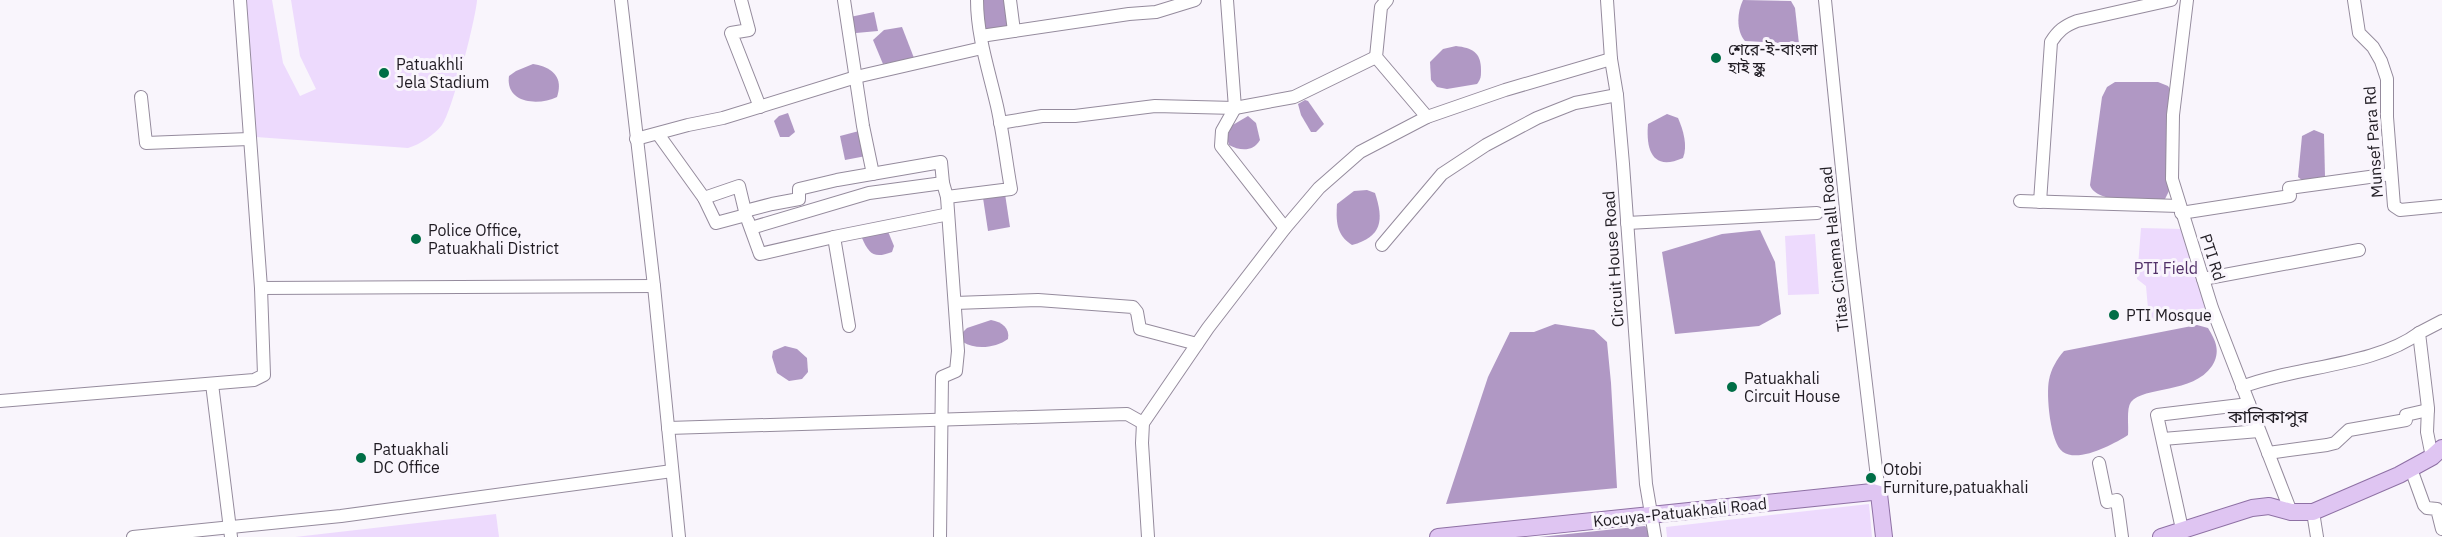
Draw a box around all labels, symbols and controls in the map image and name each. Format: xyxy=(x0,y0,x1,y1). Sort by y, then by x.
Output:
place label: শেরে-ই-বাংলা হাই স্কুল xyxy=(1727,39,1818,77)
marker: শেরে-ই-বাংলা হাই স্কুল xyxy=(1709,51,1723,65)
place label: Patuakhli Jela Stadium xyxy=(396,54,489,92)
marker: Patuakhli Jela Stadium xyxy=(377,66,391,80)
street label: Munsef Para Rd xyxy=(2359,85,2387,199)
street label: Titas Cinema Hall Road xyxy=(1815,165,1853,333)
street label: Circuit House Road xyxy=(1598,190,1628,328)
place label: Police Office, Patuakhali District xyxy=(428,220,559,258)
street label: PTI Rd xyxy=(2196,231,2230,283)
marker: Police Office, Patuakhali District xyxy=(409,232,423,246)
park label: PTI Field xyxy=(2134,258,2198,278)
place label: PTI Mosque xyxy=(2126,305,2212,325)
marker: PTI Mosque xyxy=(2107,308,2121,322)
place label: Patuakhali Circuit House xyxy=(1744,368,1840,406)
marker: Patuakhali Circuit House xyxy=(1725,380,1739,394)
district label: কালিকাপুর xyxy=(2227,405,2308,428)
place label: Patuakhali DC Office xyxy=(373,439,449,477)
marker: Patuakhali DC Office xyxy=(354,451,368,465)
place label: Otobi Furniture,patuakhali xyxy=(1883,459,2028,497)
marker: Otobi Furniture,patuakhali xyxy=(1864,471,1878,485)
street label: Kocuya-Patuakhali Road xyxy=(1592,493,1768,531)

